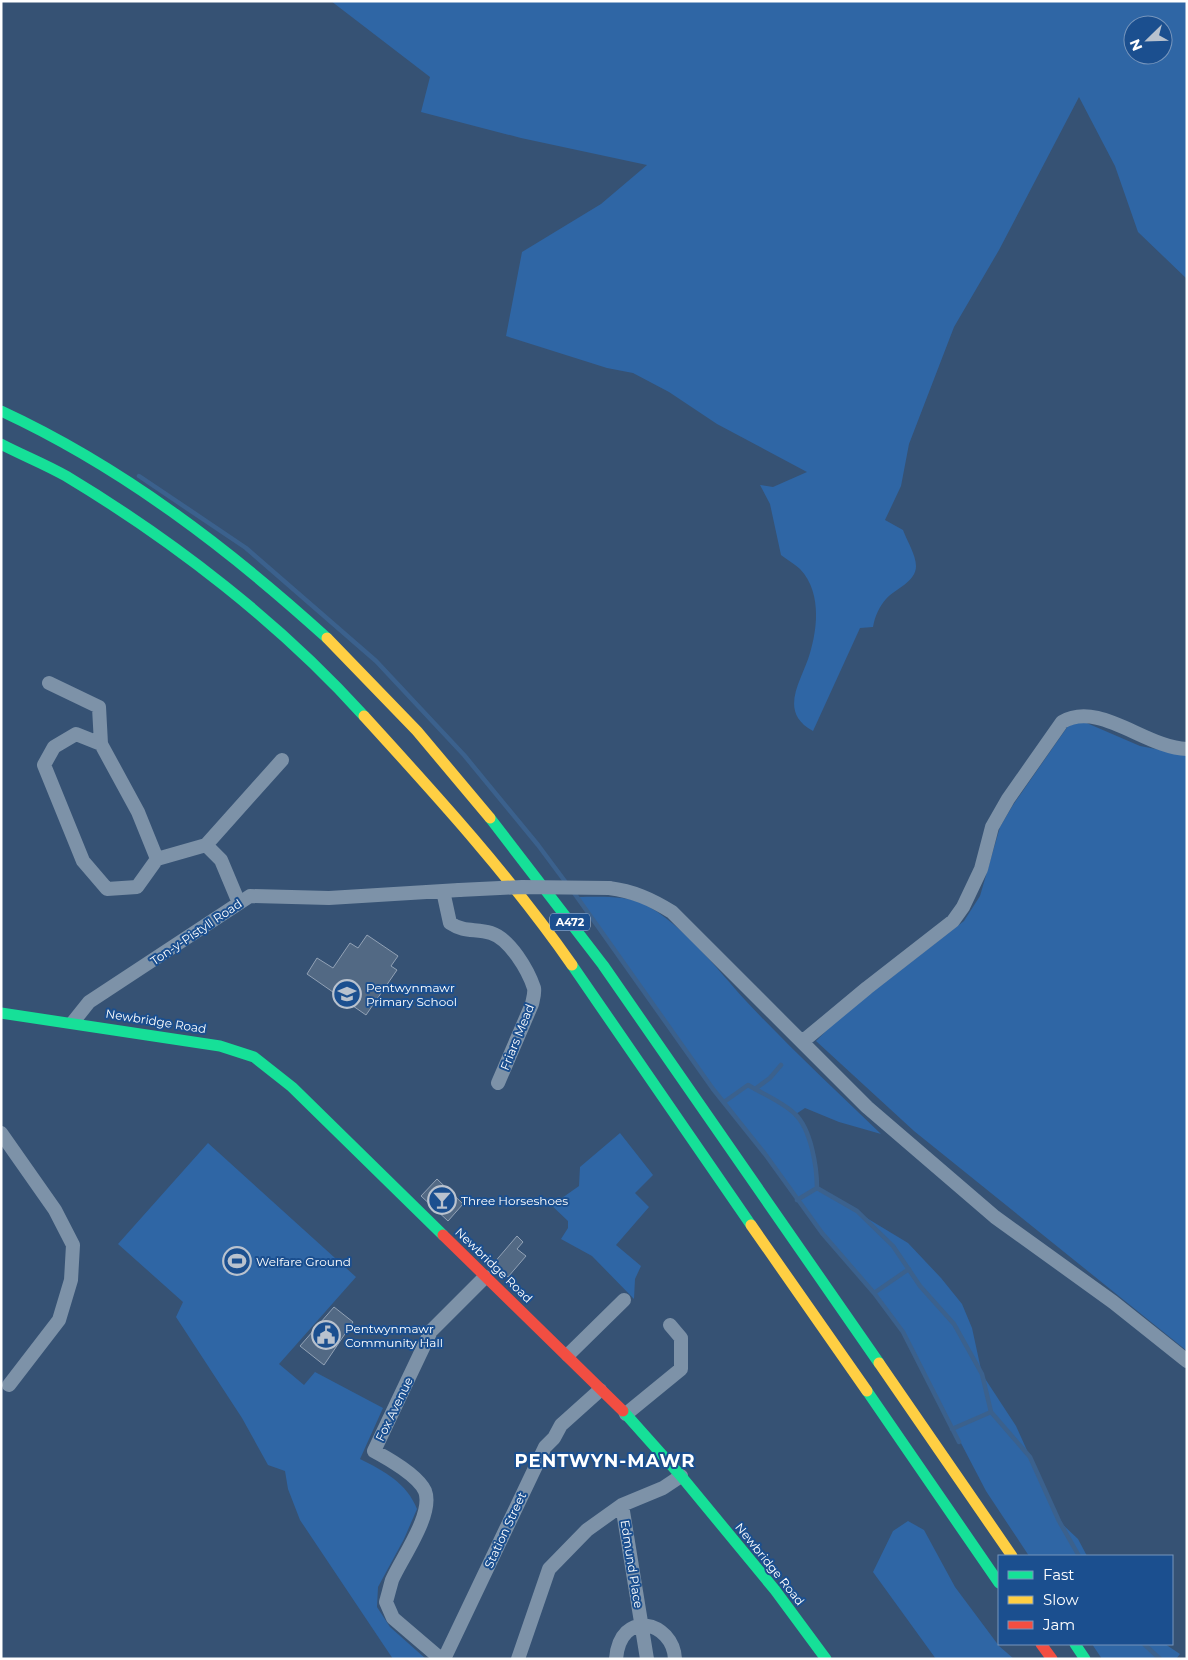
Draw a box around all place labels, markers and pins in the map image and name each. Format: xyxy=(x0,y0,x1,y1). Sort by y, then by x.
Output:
school or university icon: Pentwynmawr Primary School xyxy=(332,979,362,1009)
place label: Pentwynmawr Primary School xyxy=(366,980,457,1009)
bar icon: Three Horseshoes xyxy=(427,1185,457,1215)
place label: Three Horseshoes xyxy=(461,1193,568,1208)
sports icon: Welfare Ground xyxy=(222,1246,252,1276)
place label: Welfare Ground xyxy=(256,1254,351,1269)
public building icon: Pentwynmawr Community Hall xyxy=(311,1320,341,1350)
place label: Pentwynmawr Community Hall xyxy=(345,1321,443,1350)

